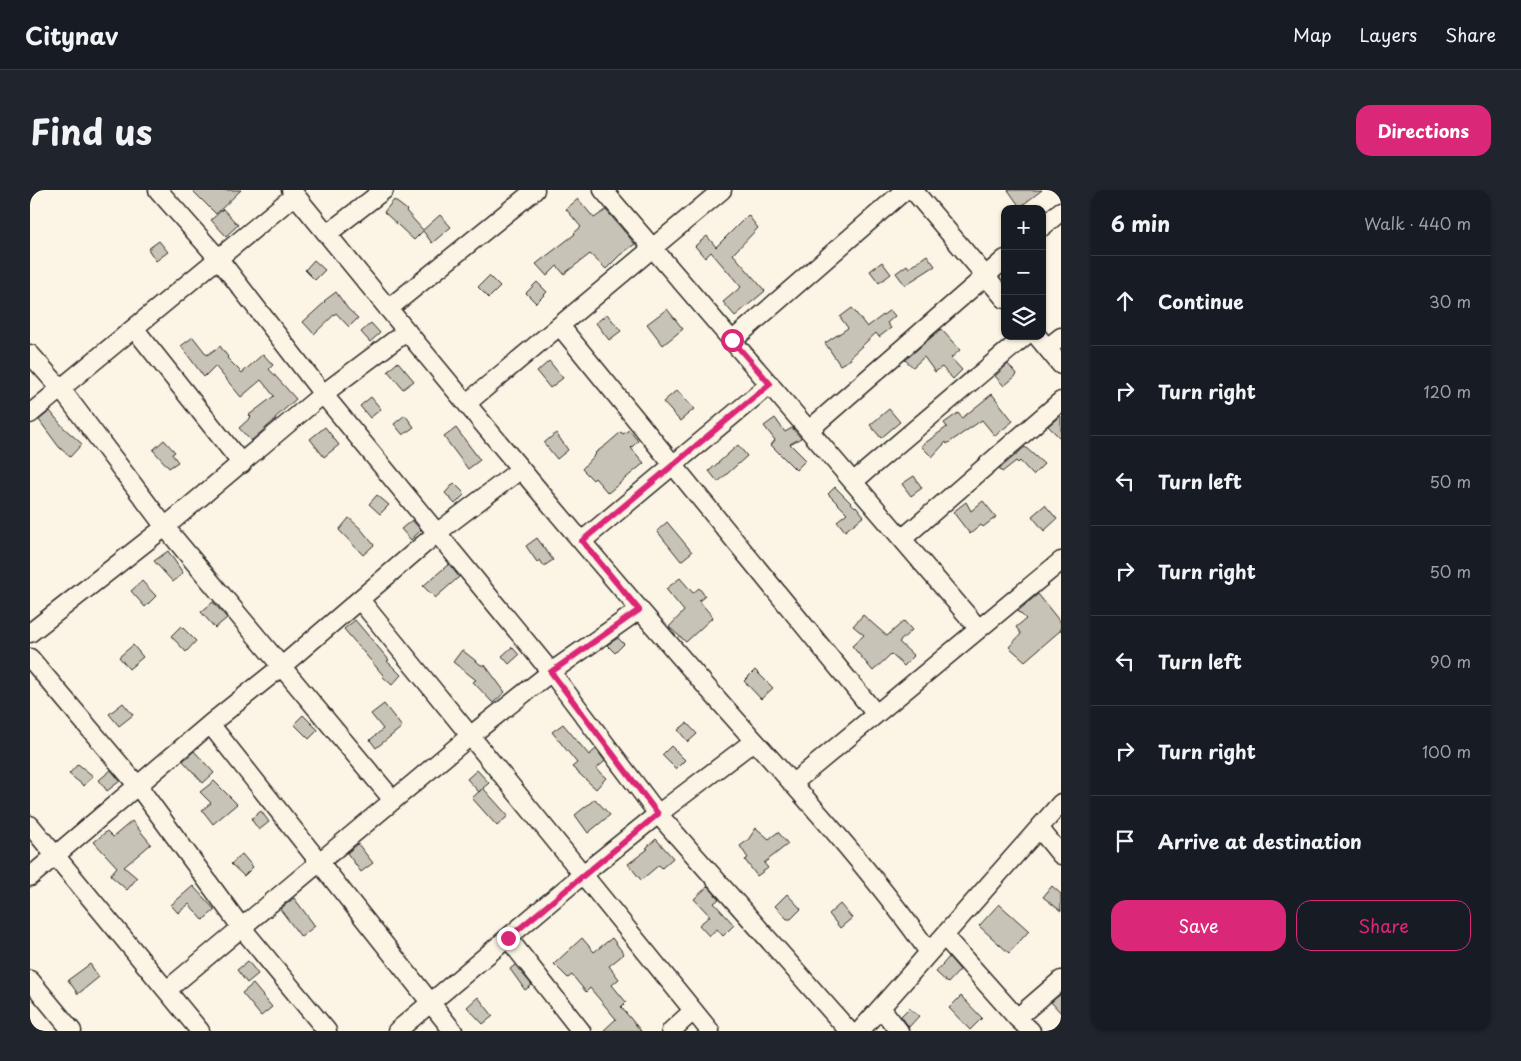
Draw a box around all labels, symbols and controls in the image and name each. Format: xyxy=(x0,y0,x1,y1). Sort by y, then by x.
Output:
text: Citynav xyxy=(25,17,118,53)
text: Map xyxy=(1293,21,1332,48)
text: Layers xyxy=(1360,21,1417,48)
text: Share xyxy=(1445,21,1496,48)
text: Find us xyxy=(30,104,152,157)
button: Directions xyxy=(1356,105,1491,156)
map controls xyxy=(1001,205,1046,340)
button: + xyxy=(1001,205,1046,250)
text: 6 min xyxy=(1111,207,1170,239)
text: Walk · 440 m xyxy=(1364,211,1471,235)
button: − xyxy=(1001,250,1046,295)
icon: ahead xyxy=(1111,287,1139,315)
text: Continue xyxy=(1158,287,1244,315)
text: 30 m xyxy=(1429,289,1471,313)
button: layers xyxy=(1001,295,1046,340)
route start xyxy=(721,329,744,352)
icon: right xyxy=(1111,377,1139,405)
text: Turn right xyxy=(1158,377,1256,405)
text: 120 m xyxy=(1424,379,1471,403)
icon: left xyxy=(1111,467,1139,495)
text: Turn left xyxy=(1158,467,1242,495)
text: 50 m xyxy=(1430,469,1471,493)
icon: right xyxy=(1111,557,1139,585)
text: Turn right xyxy=(1158,557,1256,585)
text: 50 m xyxy=(1430,559,1471,583)
icon: left xyxy=(1111,647,1139,675)
text: Turn left xyxy=(1158,647,1242,675)
text: 90 m xyxy=(1430,649,1471,673)
icon: right xyxy=(1111,737,1139,765)
text: Turn right xyxy=(1158,737,1256,765)
text: 100 m xyxy=(1422,739,1471,763)
icon: arrive xyxy=(1111,827,1139,855)
text: Arrive at destination xyxy=(1158,827,1362,855)
button: Save xyxy=(1111,900,1286,951)
button: Share xyxy=(1296,900,1471,951)
route end xyxy=(497,927,520,950)

